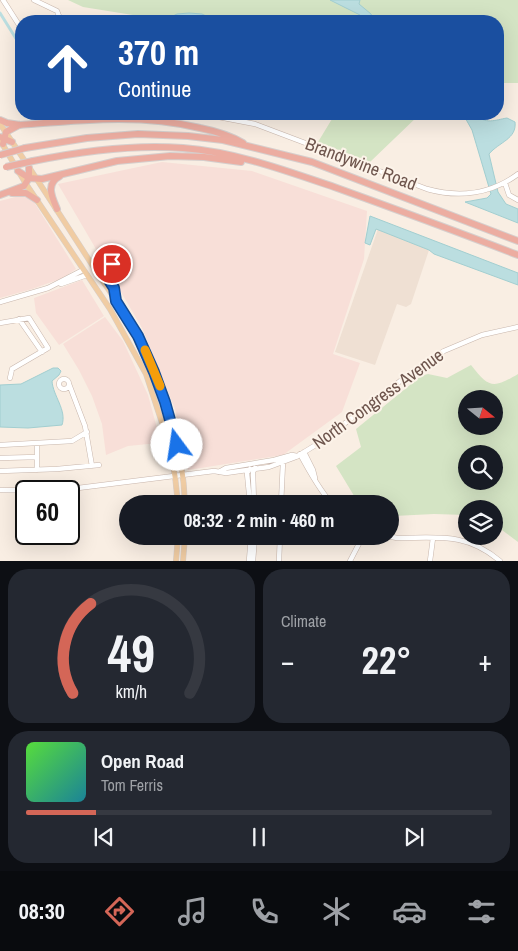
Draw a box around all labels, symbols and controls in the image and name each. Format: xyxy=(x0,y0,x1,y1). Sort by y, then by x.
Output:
text: 370 m xyxy=(118,29,199,76)
icon: ahead xyxy=(35,35,100,100)
text: Continue xyxy=(118,74,191,104)
street label: Brandywine Road xyxy=(302,131,420,196)
pin xyxy=(91,243,133,285)
icon: arrive xyxy=(98,250,126,278)
street label: North Congress Avenue xyxy=(307,342,448,455)
north arrow xyxy=(458,390,502,435)
map controls xyxy=(458,390,503,545)
position arrow xyxy=(150,418,202,470)
button: search xyxy=(458,445,503,490)
speed limit sign: 60 xyxy=(15,480,80,545)
button: layers xyxy=(458,500,503,545)
text: 08:32 · 2 min · 460 m xyxy=(184,507,334,533)
text: Climate xyxy=(281,610,326,632)
text: 49 xyxy=(108,618,155,688)
text: 22° xyxy=(362,635,411,686)
text: − xyxy=(281,642,294,680)
text: + xyxy=(479,642,492,680)
text: km/h xyxy=(116,680,147,704)
text: Open Road xyxy=(101,748,184,774)
text: Tom Ferris xyxy=(101,774,163,796)
icon: previous xyxy=(90,823,118,851)
icon: pause xyxy=(245,823,273,851)
icon: next xyxy=(400,823,428,851)
icon: directions xyxy=(102,894,137,929)
icon: music xyxy=(175,894,210,929)
icon: phone xyxy=(247,894,282,929)
icon: climate xyxy=(319,894,354,929)
icon: car xyxy=(392,894,427,929)
icon: filters xyxy=(464,894,499,929)
text: 08:30 xyxy=(19,896,65,926)

